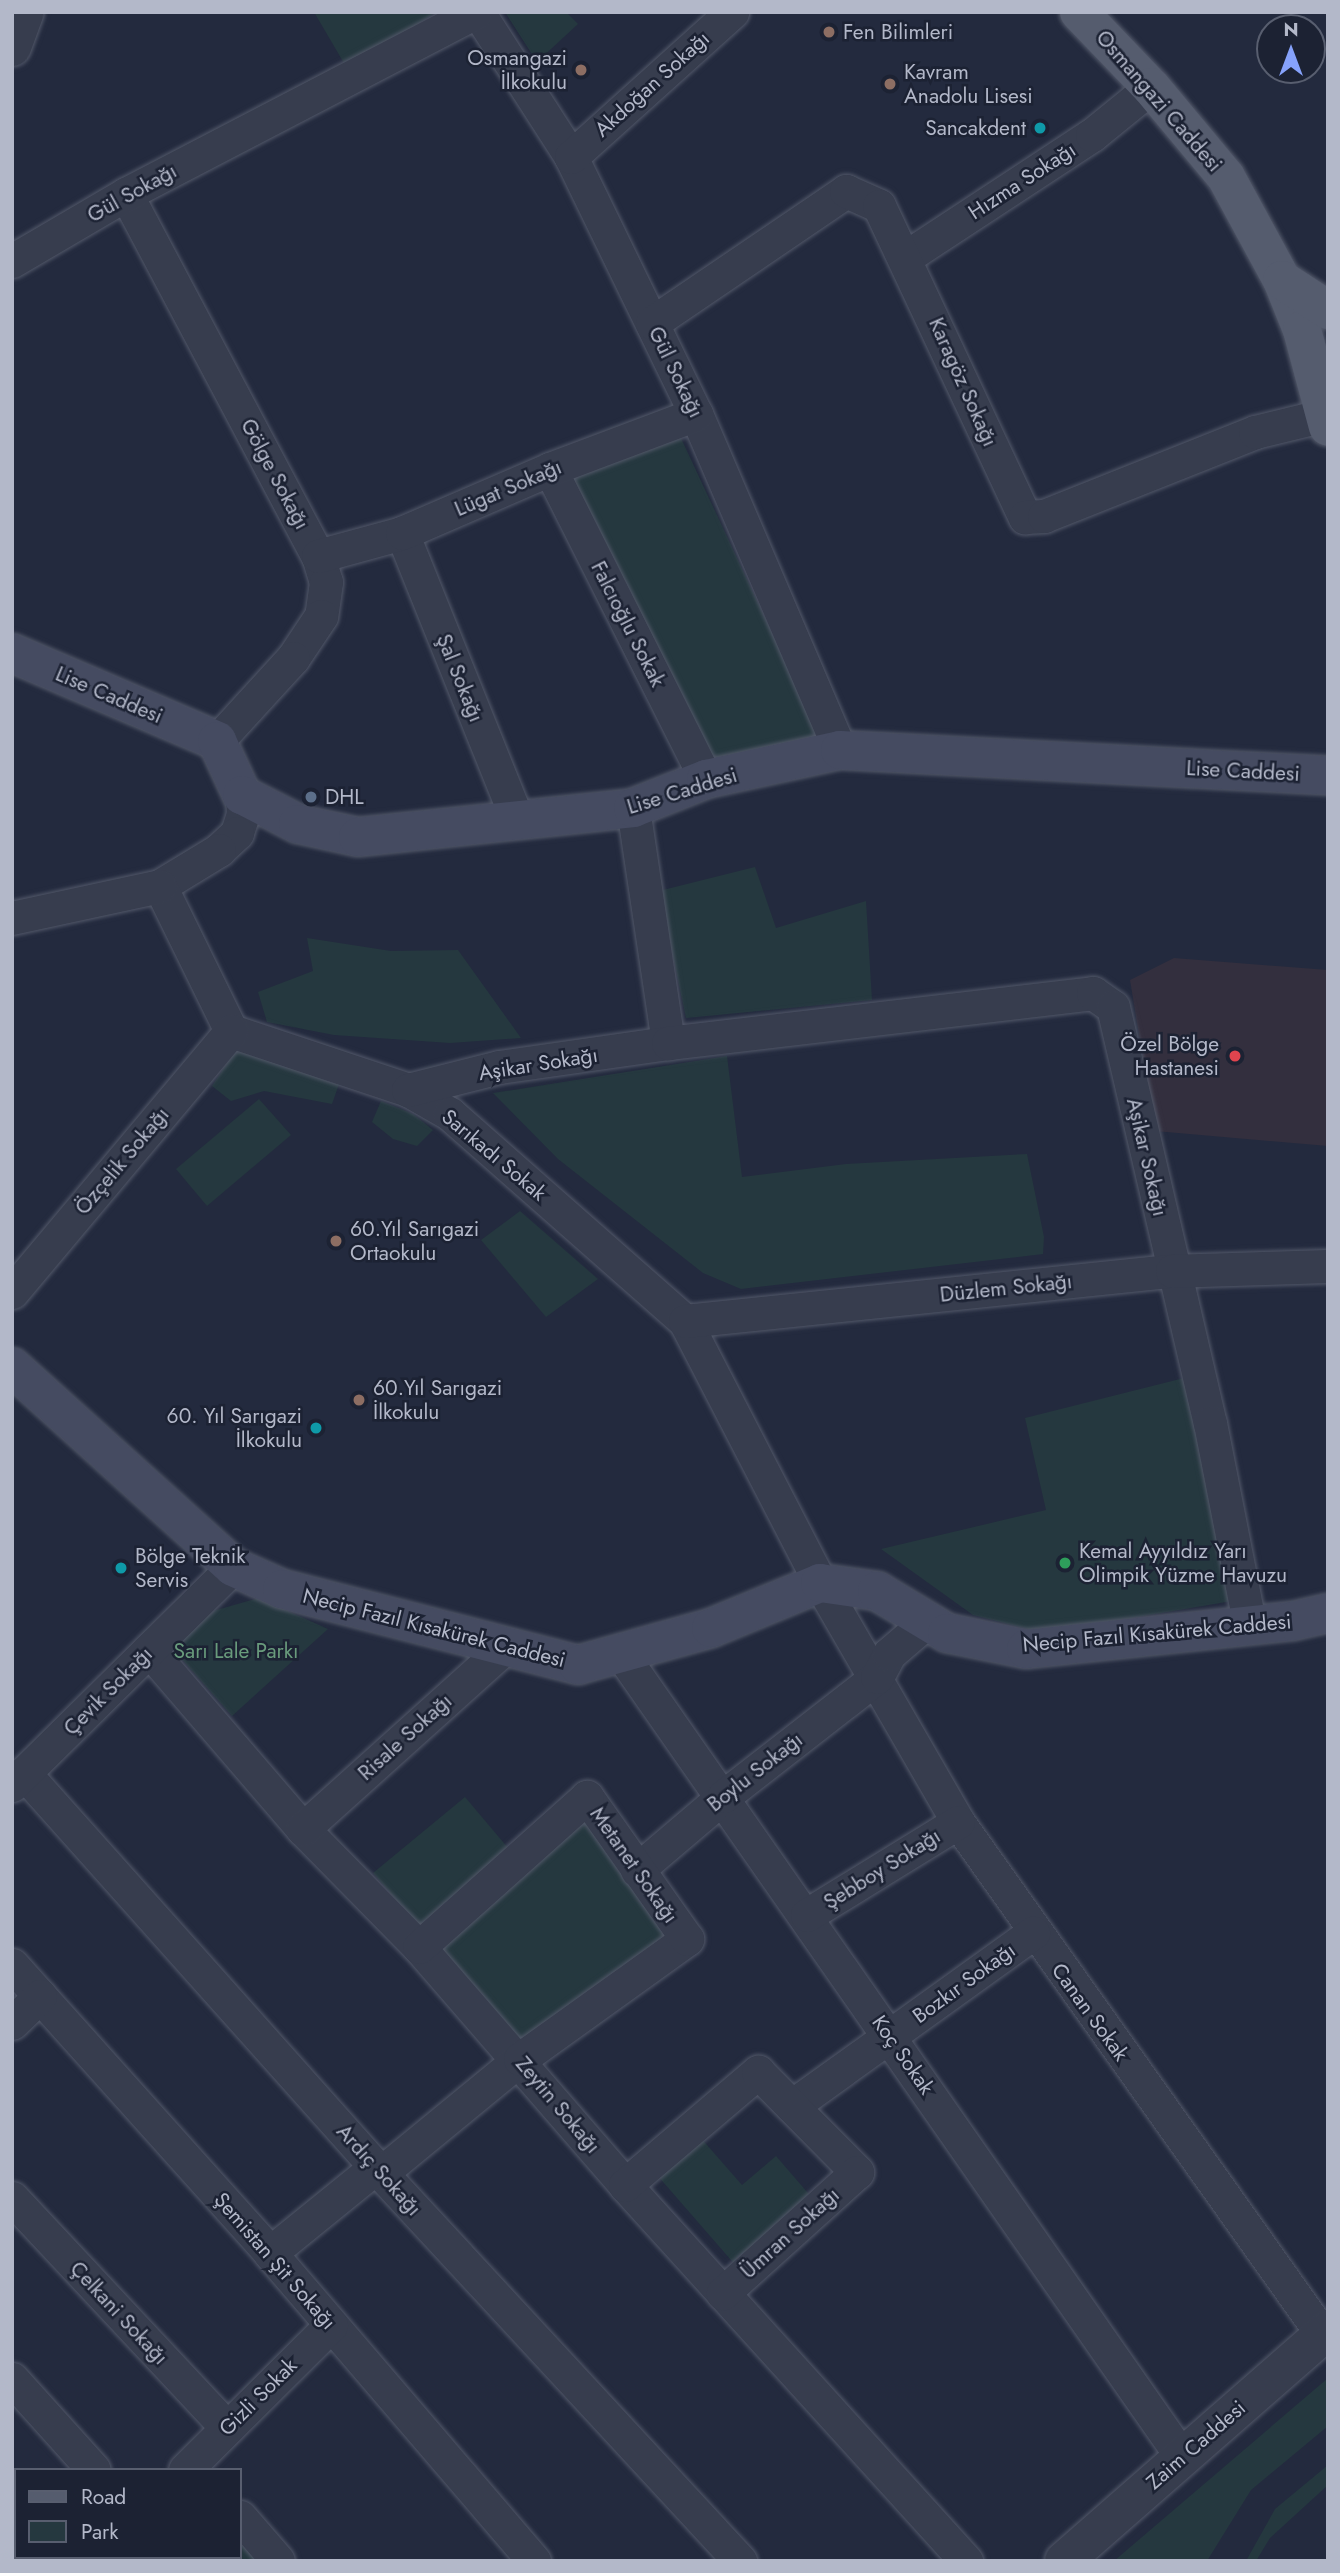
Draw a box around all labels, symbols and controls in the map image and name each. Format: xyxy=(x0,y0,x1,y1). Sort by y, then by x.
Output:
north arrow xyxy=(1256,14,1326,84)
text: N xyxy=(1283,16,1299,43)
place label: Fen Bilimleri xyxy=(843,19,953,45)
marker: Fen Bilimleri xyxy=(821,24,837,40)
street label: Osmangazi Caddesi xyxy=(1091,25,1227,177)
street label: Akdoğan Sokağı xyxy=(589,26,715,142)
place label: Osmangazi İlkokulu xyxy=(467,45,567,95)
place label: Kavram Anadolu Lisesi xyxy=(904,59,1033,109)
marker: Osmangazi İlkokulu xyxy=(573,62,589,78)
marker: Kavram Anadolu Lisesi xyxy=(882,76,898,92)
place label: Sancakdent xyxy=(925,115,1026,141)
marker: Sancakdent xyxy=(1032,120,1048,136)
street label: Hızma Sokağı xyxy=(964,137,1080,225)
street label: Gül Sokağı xyxy=(83,158,181,228)
street label: Karagöz Sokağı xyxy=(923,314,1003,450)
street label: Gül Sokağı xyxy=(643,322,709,422)
street label: Gölge Sokağı xyxy=(235,414,315,534)
street label: Lügat Sokağı xyxy=(451,454,565,522)
street label: Falcıoğlu Sokak xyxy=(586,557,670,691)
street label: Şal Sokağı xyxy=(431,630,489,726)
street label: Lise Caddesi xyxy=(52,661,166,729)
street label: Lise Caddesi xyxy=(1186,755,1300,787)
street label: Lise Caddesi xyxy=(624,762,740,820)
place label: DHL xyxy=(325,784,364,810)
marker: DHL xyxy=(303,789,319,805)
place label: Özel Bölge Hastanesi xyxy=(1120,1031,1219,1081)
street label: Aşikar Sokağı xyxy=(477,1042,599,1086)
marker: Özel Bölge Hastanesi xyxy=(1225,1046,1245,1066)
street label: Aşikar Sokağı xyxy=(1121,1096,1173,1218)
street label: Özçelik Sokağı xyxy=(70,1102,174,1220)
street label: Sarıkadı Sokak xyxy=(437,1104,551,1206)
place label: 60.Yıl Sarıgazi Ortaokulu xyxy=(350,1216,479,1266)
marker: 60.Yıl Sarıgazi Ortaokulu xyxy=(328,1233,344,1249)
street label: Düzlem Sokağı xyxy=(939,1269,1073,1307)
place label: 60.Yıl Sarıgazi İlkokulu xyxy=(373,1375,502,1425)
marker: 60.Yıl Sarıgazi İlkokulu xyxy=(351,1392,367,1408)
place label: 60. Yıl Sarıgazi İlkokulu xyxy=(167,1403,302,1453)
marker: 60. Yıl Sarıgazi İlkokulu xyxy=(308,1420,324,1436)
place label: Kemal Ayyıldız Yarı Olimpik Yüzme Havuzu xyxy=(1079,1538,1287,1588)
place label: Bölge Teknik Servis xyxy=(135,1543,246,1593)
marker: Kemal Ayyıldız Yarı Olimpik Yüzme Havuzu xyxy=(1057,1555,1073,1571)
marker: Bölge Teknik Servis xyxy=(113,1560,129,1576)
street label: Necip Fazıl Kısakürek Caddesi xyxy=(300,1583,568,1673)
street label: Necip Fazıl Kısakürek Caddesi xyxy=(1022,1609,1292,1657)
park label: Sarı Lale Parkı xyxy=(174,1638,298,1664)
street label: Çevik Sokağı xyxy=(58,1641,158,1741)
street label: Risale Sokağı xyxy=(353,1688,457,1786)
street label: Boylu Sokağı xyxy=(702,1727,808,1817)
street label: Metanet Sokağı xyxy=(585,1802,683,1928)
street label: Şebboy Sokağı xyxy=(819,1823,945,1915)
street label: Bozkır Sokağı xyxy=(908,1937,1020,2029)
street label: Canan Sokak xyxy=(1046,1958,1134,2066)
street label: Koç Sokak xyxy=(867,2011,939,2099)
street label: Zeytin Sokağı xyxy=(510,2052,606,2158)
street label: Ardıç Sokağı xyxy=(331,2119,427,2221)
street label: Ümran Sokağı xyxy=(736,2182,844,2284)
street label: Şemistan Şit Sokağı xyxy=(209,2187,341,2335)
street label: Çelkani Sokağı xyxy=(65,2256,173,2370)
street label: Gizli Sokak xyxy=(214,2353,302,2441)
street label: Zaim Caddesi xyxy=(1141,2395,1251,2495)
legend xyxy=(14,2468,242,2559)
text: Road xyxy=(81,2482,126,2512)
text: Park xyxy=(81,2517,118,2547)

